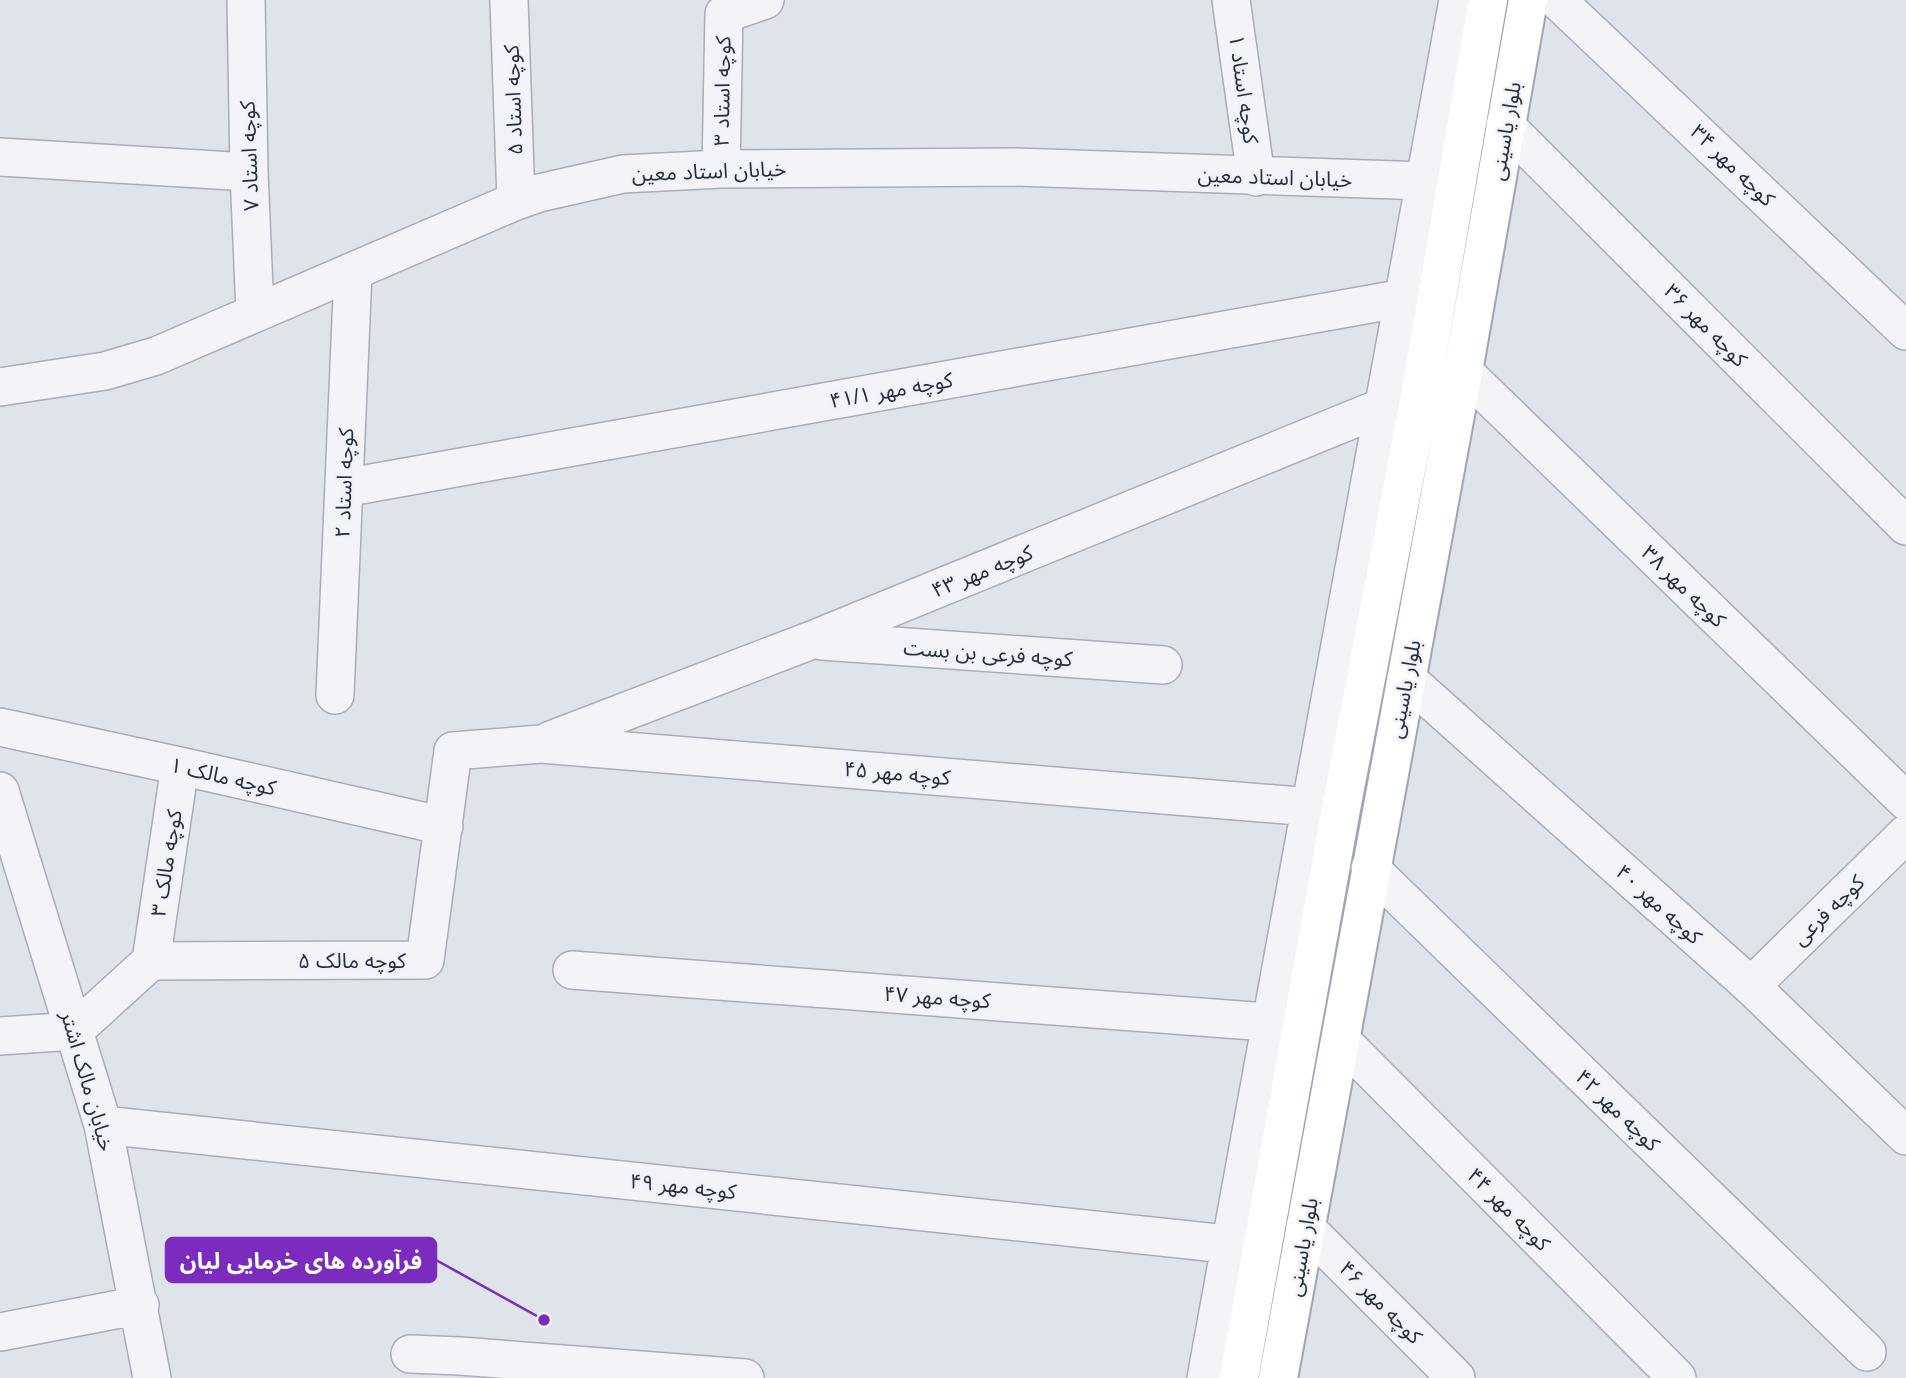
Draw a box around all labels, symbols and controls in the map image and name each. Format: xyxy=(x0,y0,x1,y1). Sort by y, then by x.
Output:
street label: کوچه استاد ۱ xyxy=(1223,33,1263,146)
street label: کوچه استاد ۳ xyxy=(710,35,737,146)
street label: کوچه استاد ۵ xyxy=(500,44,528,155)
street label: بلوار یاسینی xyxy=(1485,80,1526,182)
street label: کوچه استاد ۷ xyxy=(236,100,264,211)
street label: کوچه مهر ۳۴ xyxy=(1685,120,1780,212)
street label: خیابان استاد معین xyxy=(631,157,787,186)
street label: خیابان استاد معین xyxy=(1197,163,1353,192)
street label: کوچه مهر ۳۶ xyxy=(1659,279,1752,373)
street label: کوچه مهر ۴۱/۱ xyxy=(828,368,955,414)
street label: کوچه استاد ۲ xyxy=(331,427,359,539)
street label: کوچه مهر ۴۳ xyxy=(928,540,1037,604)
street label: کوچه مهر ۳۸ xyxy=(1636,541,1731,633)
street label: کوچه فرعی بن بست xyxy=(903,636,1074,672)
street label: بلوار یاسینی xyxy=(1383,638,1426,740)
street label: کوچه مالک ۱ xyxy=(167,753,278,801)
street label: کوچه مهر ۴۵ xyxy=(843,757,952,791)
street label: کوچه مالک ۳ xyxy=(146,808,188,918)
street label: کوچه مهر ۴۰ xyxy=(1610,860,1707,950)
street label: کوچه فرعی xyxy=(1788,870,1870,951)
street label: کوچه مالک ۵ xyxy=(298,949,406,974)
street label: کوچه مهر ۴۷ xyxy=(883,982,991,1014)
street label: خیابان مالک اشتر xyxy=(56,1007,119,1154)
street label: کوچه مهر ۴۲ xyxy=(1570,1065,1665,1157)
street label: کوچه مهر ۴۴ xyxy=(1462,1163,1555,1257)
street label: کوچه مهر ۴۹ xyxy=(628,1169,738,1205)
street label: بلوار یاسینی xyxy=(1282,1196,1323,1298)
callout: فرآورده های خرمایی لیان xyxy=(166,1238,436,1282)
text: فرآورده های خرمایی لیان xyxy=(180,1248,422,1275)
street label: کوچه مهر ۴۶ xyxy=(1334,1256,1427,1350)

